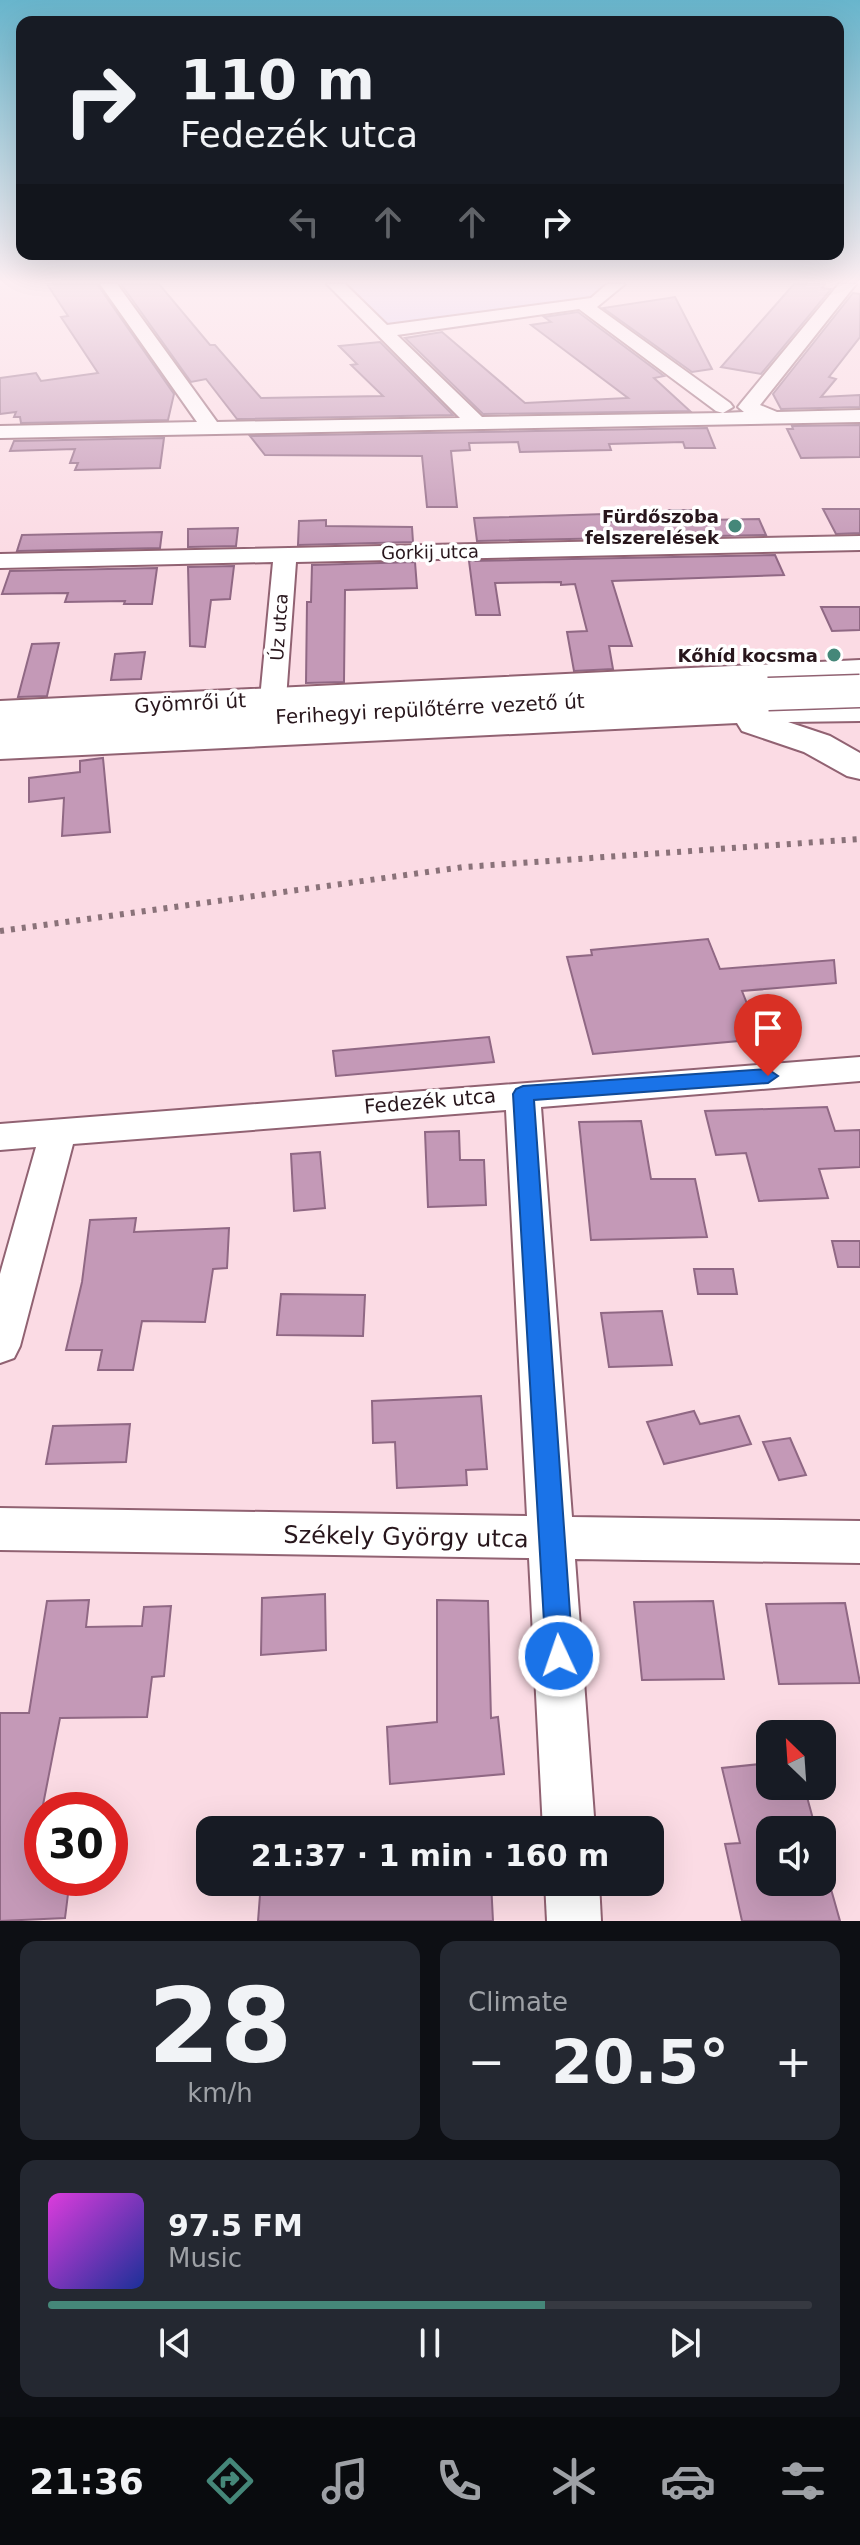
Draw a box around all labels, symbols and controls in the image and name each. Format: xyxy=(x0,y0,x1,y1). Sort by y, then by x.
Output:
text: 110 m xyxy=(180,47,375,112)
icon: right xyxy=(48,48,152,152)
text: Fedezék utca xyxy=(180,114,418,155)
icon: left xyxy=(282,200,326,244)
icon: ahead xyxy=(366,200,410,244)
icon: ahead xyxy=(450,200,494,244)
icon: right xyxy=(534,200,578,244)
place label: Fürdőszoba felszerelések xyxy=(585,506,720,548)
marker: Fürdőszoba felszerelések xyxy=(726,517,744,535)
street label: Gorkij utca xyxy=(381,541,479,563)
street label: Úz utca xyxy=(266,592,292,662)
place label: Kőhíd kocsma xyxy=(677,645,818,666)
marker: Kőhíd kocsma xyxy=(825,646,843,664)
street label: Gyömrői út xyxy=(133,688,247,718)
street label: Ferihegyi repülőtérre vezető út xyxy=(275,689,585,729)
pin xyxy=(734,994,802,1076)
icon: arrive xyxy=(746,1006,790,1050)
street label: Fedezék utca xyxy=(363,1083,497,1119)
street label: Székely György utca xyxy=(283,1521,529,1553)
position arrow xyxy=(517,1614,601,1698)
north arrow xyxy=(756,1720,836,1800)
map controls xyxy=(756,1720,836,1896)
speed limit sign: 30 xyxy=(24,1792,128,1896)
button: sound xyxy=(756,1816,836,1896)
text: 21:37 · 1 min · 160 m xyxy=(251,1838,609,1873)
text: 28 xyxy=(148,1965,292,2087)
text: Climate xyxy=(468,1987,568,2017)
text: 20.5° xyxy=(551,2027,729,2097)
text: − xyxy=(468,2036,505,2087)
text: + xyxy=(775,2036,812,2087)
text: km/h xyxy=(187,2078,253,2108)
text: 97.5 FM xyxy=(168,2208,303,2243)
text: Music xyxy=(168,2243,242,2273)
icon: previous xyxy=(153,2321,197,2365)
icon: pause xyxy=(408,2321,452,2365)
icon: next xyxy=(663,2321,707,2365)
icon: directions xyxy=(202,2453,258,2509)
icon: music xyxy=(317,2453,373,2509)
icon: phone xyxy=(431,2453,487,2509)
icon: climate xyxy=(546,2453,602,2509)
icon: car xyxy=(660,2453,716,2509)
icon: filters xyxy=(775,2453,831,2509)
text: 21:36 xyxy=(29,2461,144,2502)

